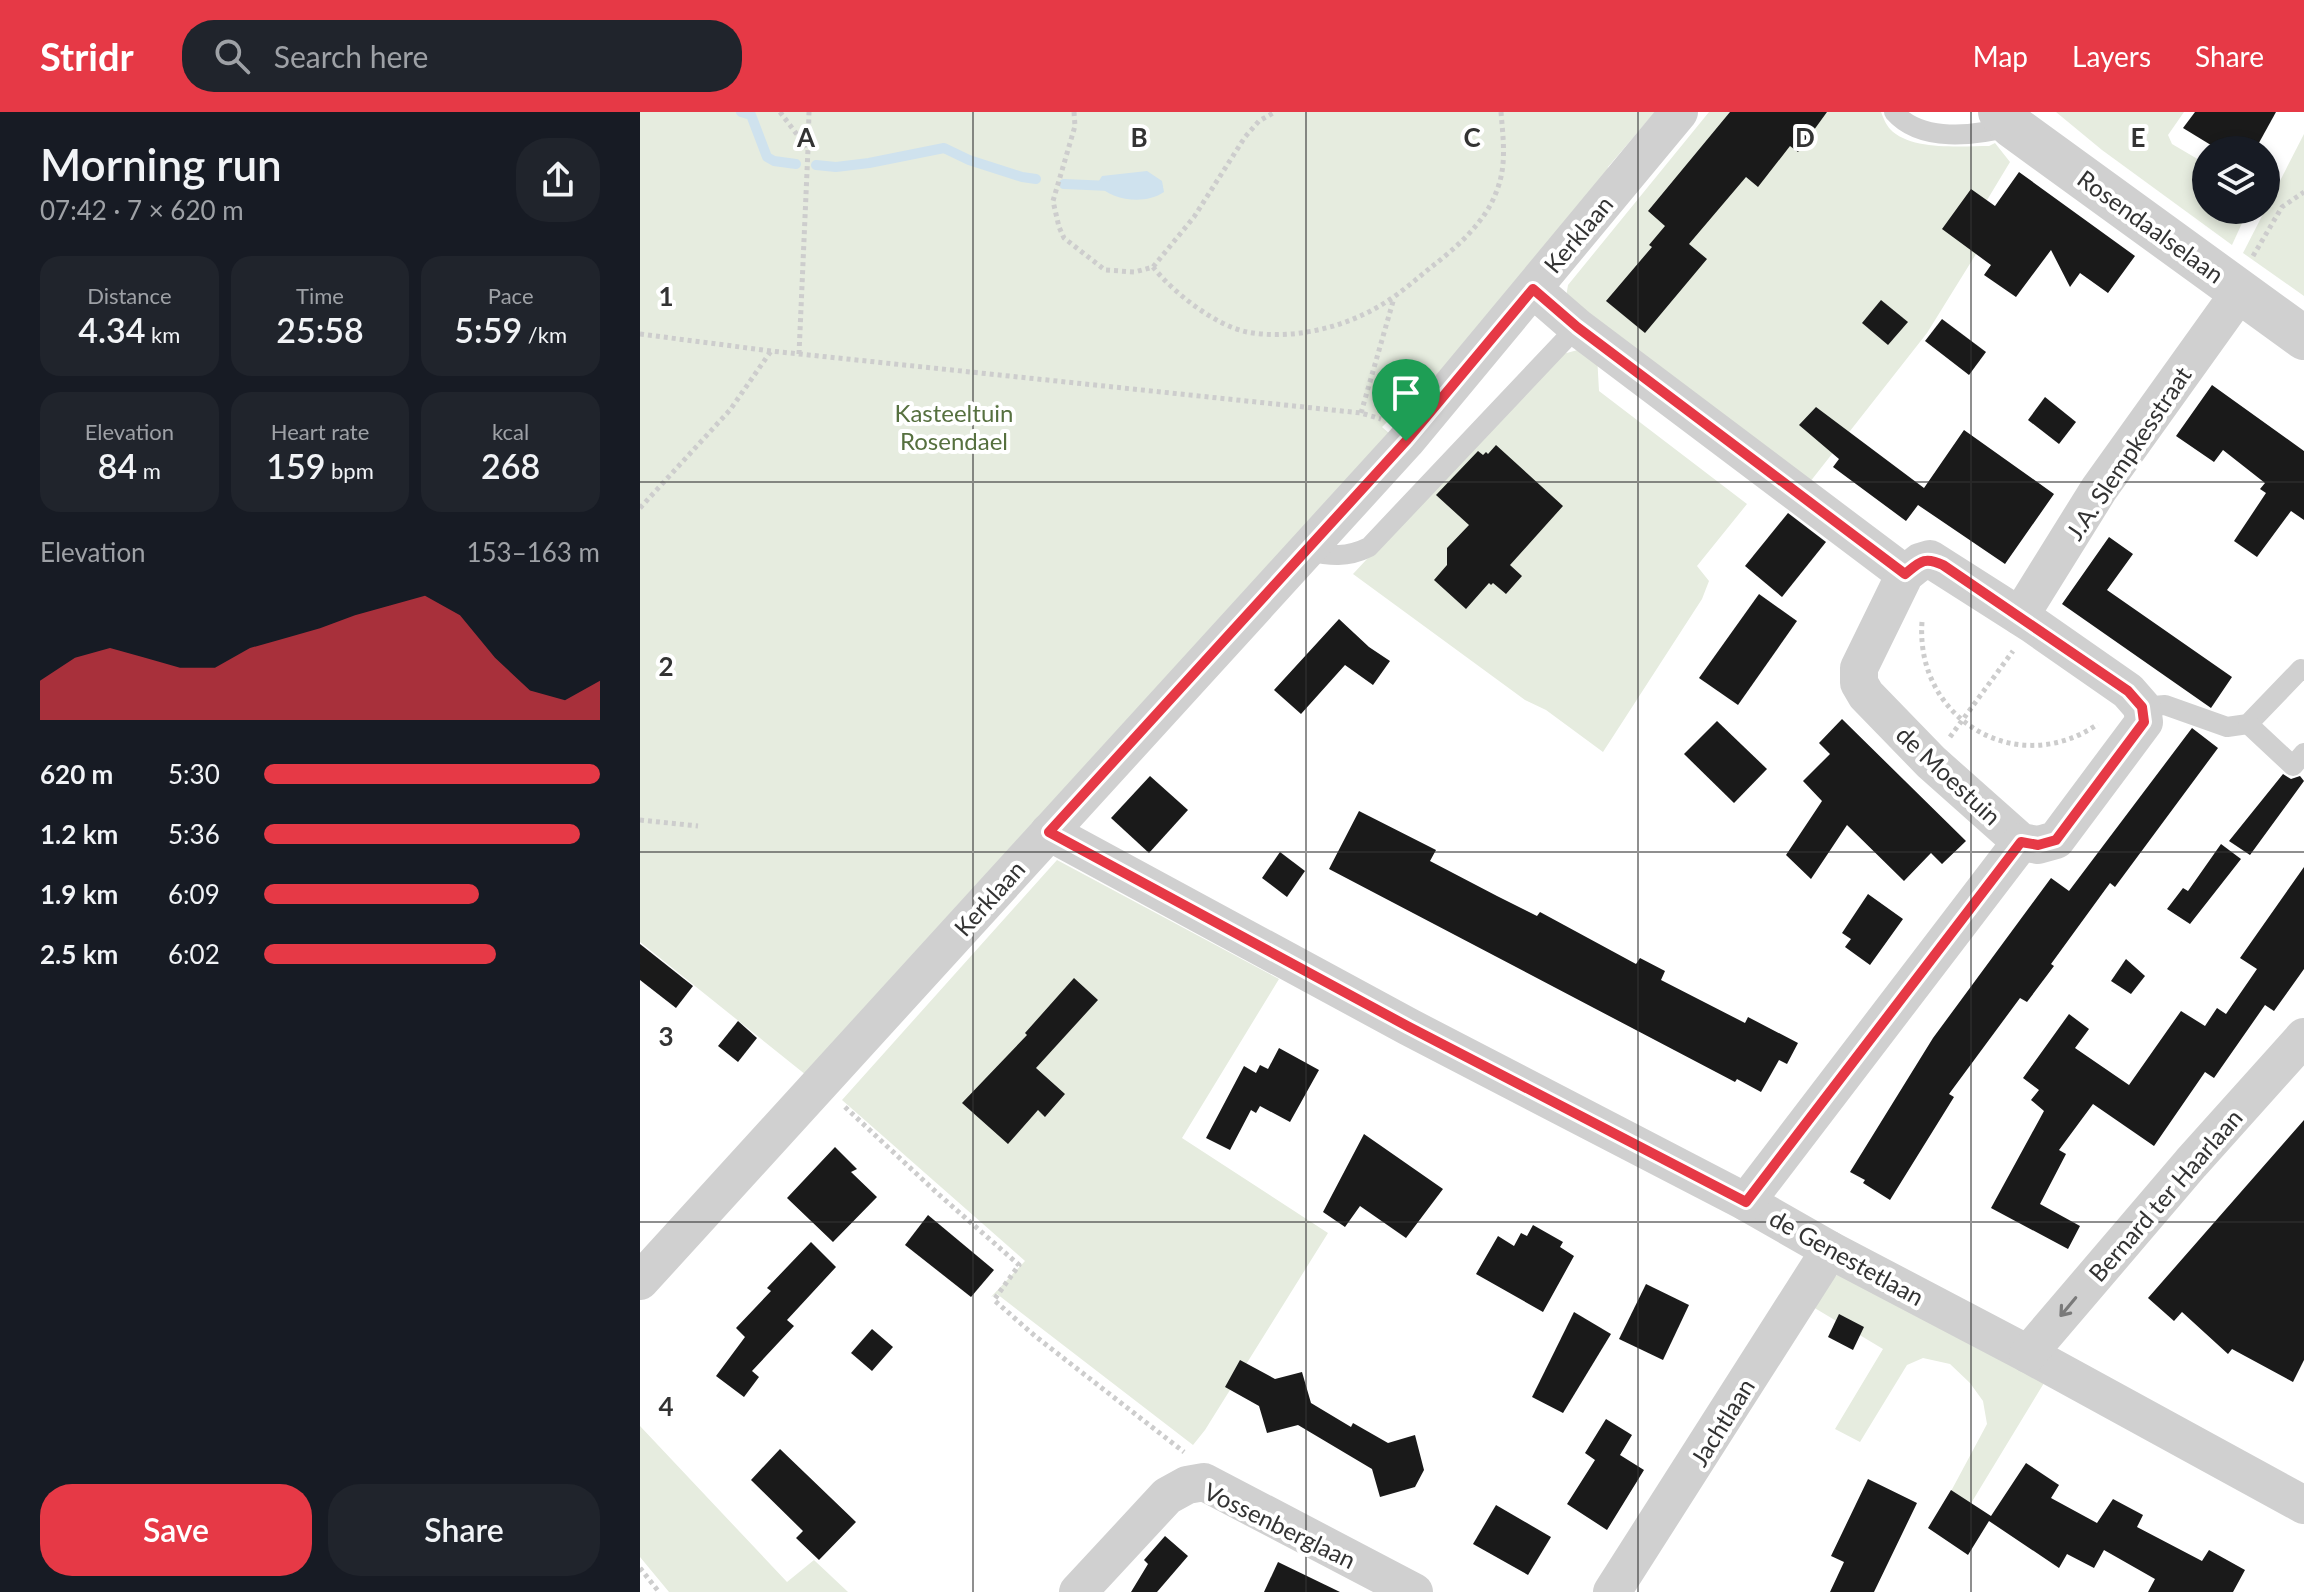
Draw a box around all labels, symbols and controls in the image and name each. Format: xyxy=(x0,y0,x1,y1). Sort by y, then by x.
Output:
search box xyxy=(182,20,742,92)
text: Stridr xyxy=(40,33,134,79)
icon: search xyxy=(210,34,254,78)
text: Search here xyxy=(274,38,428,74)
text: Map xyxy=(1973,39,2028,73)
text: Layers xyxy=(2072,39,2151,73)
text: Share xyxy=(2195,39,2264,73)
text: A xyxy=(796,121,816,153)
text: B xyxy=(1130,121,1148,153)
text: C xyxy=(1463,121,1481,153)
text: D xyxy=(1795,121,1815,153)
text: E xyxy=(2131,121,2145,153)
map controls xyxy=(2192,136,2280,224)
button: layers xyxy=(2192,136,2280,224)
text: Morning run xyxy=(40,138,282,190)
button: share xyxy=(516,138,600,222)
street label: Rosendaalselaan xyxy=(2072,163,2230,289)
street label: Kerklaan xyxy=(1537,190,1619,278)
text: 07:42 · 7 × 620 m xyxy=(40,194,244,226)
text: 1 xyxy=(658,280,674,312)
text: Distance xyxy=(87,282,172,309)
text: Time xyxy=(296,282,344,309)
text: Pace xyxy=(488,282,534,309)
text: 4.34 xyxy=(78,309,145,350)
text: 25:58 xyxy=(276,309,364,350)
text: 5:59 xyxy=(454,309,522,350)
text: km xyxy=(145,321,180,348)
text: /km xyxy=(522,321,567,348)
pin xyxy=(1372,359,1440,441)
street label: J.A. Slempkesstraat xyxy=(2059,361,2197,545)
icon: arrive xyxy=(1384,371,1428,415)
park label: Kasteeltuin Rosendael xyxy=(895,398,1013,455)
text: Elevation xyxy=(85,418,174,445)
text: Heart rate xyxy=(271,418,369,445)
text: kcal xyxy=(492,418,529,445)
text: 84 xyxy=(98,445,137,486)
text: 159 xyxy=(266,445,325,486)
text: 268 xyxy=(481,445,540,486)
text: m xyxy=(137,457,161,484)
text: bpm xyxy=(325,457,374,484)
text: Elevation xyxy=(40,536,146,568)
text: 153–163 m xyxy=(466,536,600,568)
text: 2 xyxy=(658,650,674,682)
street label: de Moestuin xyxy=(1891,719,2007,831)
text: 620 m xyxy=(40,758,113,790)
text: 5:30 xyxy=(168,758,220,790)
text: 1.2 km xyxy=(40,818,118,850)
text: 5:36 xyxy=(168,818,220,850)
street label: Kerklaan xyxy=(948,854,1030,942)
text: 1.9 km xyxy=(40,878,118,910)
text: 6:09 xyxy=(168,878,220,910)
text: 2.5 km xyxy=(40,938,118,970)
text: 6:02 xyxy=(168,938,220,970)
text: 3 xyxy=(658,1020,674,1052)
street label: Bernard ter Haarlaan xyxy=(2082,1103,2248,1287)
street label: de Genestetlaan xyxy=(1765,1203,1929,1311)
one-way arrow xyxy=(2059,1296,2077,1316)
street label: Jachtlaan xyxy=(1684,1373,1760,1471)
text: 4 xyxy=(658,1390,674,1422)
street label: Vossenberglaan xyxy=(1200,1476,1360,1574)
button: Save xyxy=(40,1484,312,1576)
button: Share xyxy=(328,1484,600,1576)

